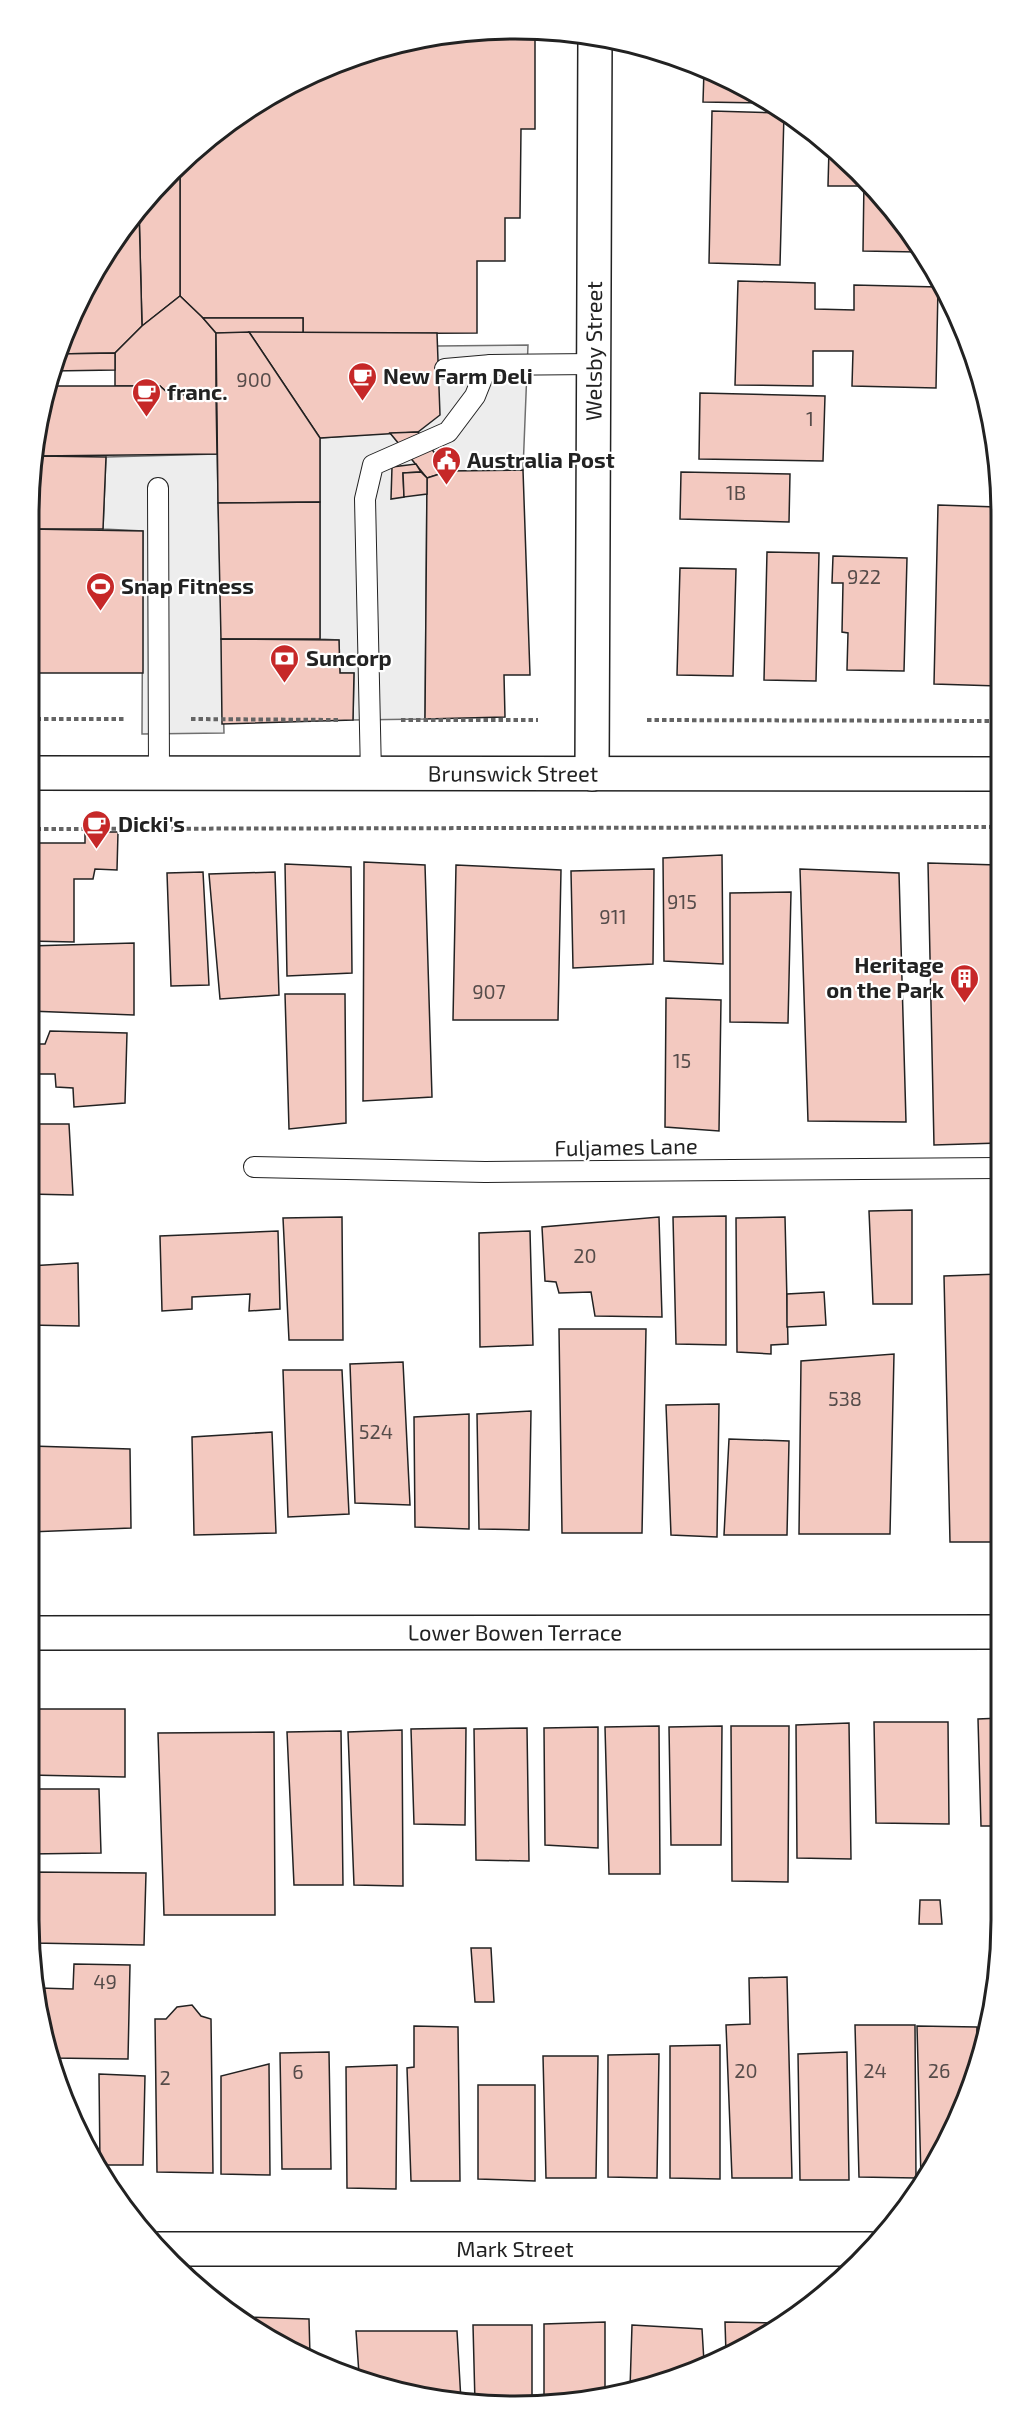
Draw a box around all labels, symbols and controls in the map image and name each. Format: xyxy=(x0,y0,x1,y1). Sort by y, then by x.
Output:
street label: Welsby Street xyxy=(579,281,606,421)
cafe icon: New Farm Deli xyxy=(346,360,378,402)
place label: New Farm Deli xyxy=(383,362,533,388)
house number: 900 xyxy=(236,367,272,391)
cafe icon: franc. xyxy=(130,376,162,418)
place label: franc. xyxy=(167,378,228,404)
house number: 1 xyxy=(806,406,814,430)
public building icon: Australia Post xyxy=(430,444,462,486)
place label: Australia Post xyxy=(467,446,615,472)
house number: 1B xyxy=(726,480,746,504)
house number: 922 xyxy=(847,564,881,588)
sports icon: Snap Fitness xyxy=(84,570,116,612)
place label: Snap Fitness xyxy=(121,572,254,598)
bank icon: Suncorp xyxy=(269,642,301,684)
place label: Suncorp xyxy=(306,644,392,670)
street label: Brunswick Street xyxy=(428,759,598,786)
cafe icon: Dicki's xyxy=(81,808,113,850)
place label: Dicki's xyxy=(118,810,185,836)
house number: 915 xyxy=(667,889,697,913)
house number: 911 xyxy=(599,904,627,928)
place label: Heritage on the Park xyxy=(826,951,945,1002)
building icon: Heritage on the Park xyxy=(949,962,981,1004)
house number: 907 xyxy=(472,979,506,1003)
house number: 15 xyxy=(673,1048,691,1072)
street label: Fuljames Lane xyxy=(554,1132,698,1161)
house number: 20 xyxy=(573,1243,597,1267)
house number: 538 xyxy=(828,1386,862,1410)
house number: 524 xyxy=(359,1419,393,1443)
street label: Lower Bowen Terrace xyxy=(408,1618,622,1645)
house number: 49 xyxy=(93,1969,117,1993)
house number: 20 xyxy=(734,2058,758,2082)
house number: 24 xyxy=(863,2058,887,2082)
house number: 26 xyxy=(928,2058,950,2082)
house number: 6 xyxy=(292,2059,304,2083)
house number: 2 xyxy=(159,2065,171,2089)
street label: Mark Street xyxy=(456,2235,574,2261)

